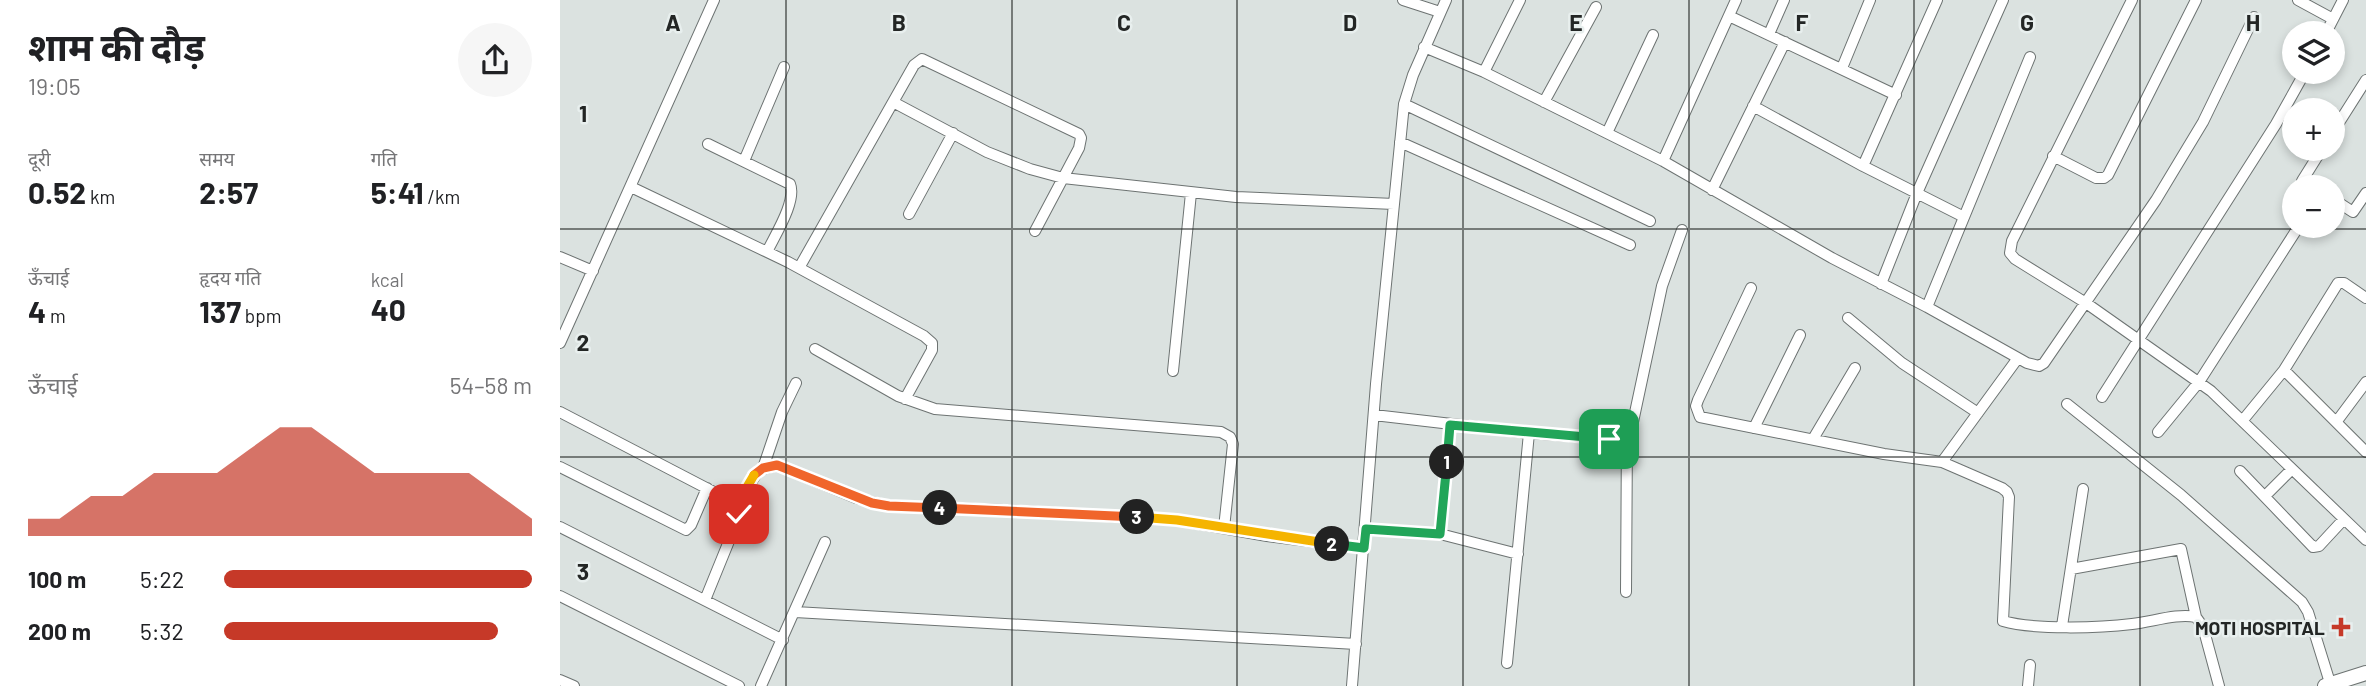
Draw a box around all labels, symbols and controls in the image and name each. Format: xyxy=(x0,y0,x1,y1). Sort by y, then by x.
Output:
text: A xyxy=(665,8,681,36)
text: B xyxy=(892,8,906,36)
text: C xyxy=(1117,8,1131,36)
text: D xyxy=(1343,8,1357,36)
text: E xyxy=(1569,8,1583,36)
text: F xyxy=(1796,8,1809,36)
text: G xyxy=(2020,8,2034,36)
text: H xyxy=(2246,8,2260,36)
map controls xyxy=(2282,21,2345,238)
button: layers xyxy=(2282,21,2345,84)
text: शाम की दौड़ xyxy=(28,23,205,69)
button: share xyxy=(458,23,532,97)
text: 19:05 xyxy=(28,72,81,100)
button: + xyxy=(2282,98,2345,161)
text: 1 xyxy=(579,99,587,127)
text: दूरी xyxy=(28,147,51,170)
text: समय xyxy=(199,147,235,170)
text: गति xyxy=(371,147,397,170)
text: 0.52 xyxy=(28,174,86,210)
text: 2:57 xyxy=(199,174,258,210)
text: 5:41 xyxy=(371,174,424,210)
button: − xyxy=(2282,175,2345,238)
text: km xyxy=(86,185,115,208)
text: /km xyxy=(424,185,460,208)
text: ऊँचाई xyxy=(28,266,69,289)
text: हृदय गति xyxy=(199,266,261,289)
text: kcal xyxy=(371,268,404,291)
text: 40 xyxy=(371,291,406,327)
text: 4 xyxy=(28,293,46,329)
text: 137 xyxy=(199,293,241,329)
text: m xyxy=(46,304,66,327)
text: bpm xyxy=(241,304,281,327)
text: 2 xyxy=(577,328,589,356)
text: ऊँचाई xyxy=(28,371,78,399)
text: 54–58 m xyxy=(450,371,532,399)
pin xyxy=(1579,409,1639,469)
icon: arrive xyxy=(1590,420,1628,458)
pin: 1 xyxy=(1430,444,1464,480)
text: 1 xyxy=(1443,450,1450,473)
pin xyxy=(709,484,769,544)
pin: 4 xyxy=(922,490,958,526)
icon: check xyxy=(720,495,758,533)
text: 4 xyxy=(934,496,945,519)
pin: 3 xyxy=(1120,500,1154,534)
text: 3 xyxy=(1131,505,1142,528)
pin: 2 xyxy=(1314,526,1350,562)
text: 2 xyxy=(1326,532,1337,555)
text: 3 xyxy=(577,557,589,585)
text: 100 m xyxy=(28,565,86,593)
text: 5:22 xyxy=(140,565,184,593)
place label: MOTI HOSPITAL xyxy=(2195,616,2325,639)
text: 200 m xyxy=(28,617,91,645)
text: 5:32 xyxy=(140,617,184,645)
marker: MOTI HOSPITAL xyxy=(2331,617,2351,637)

